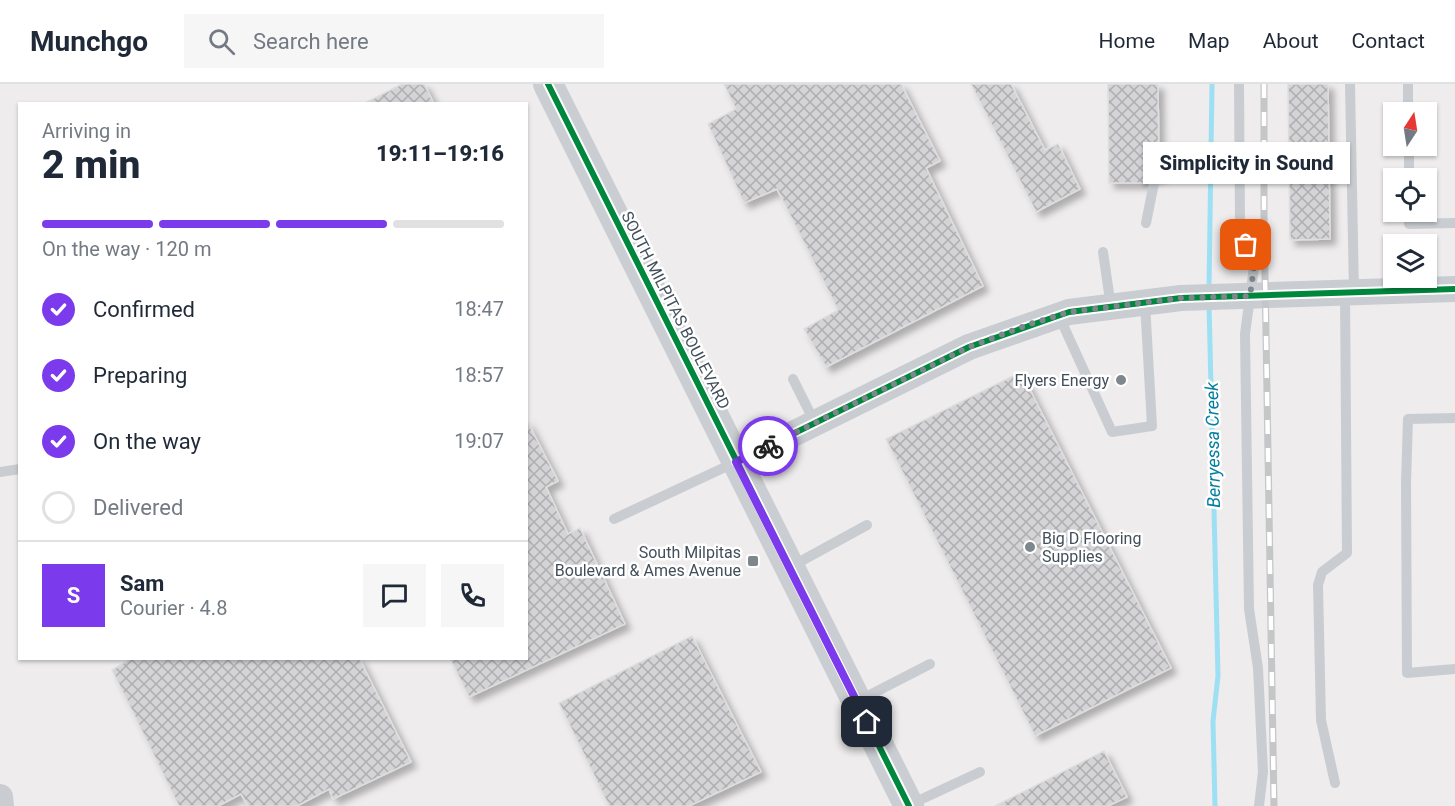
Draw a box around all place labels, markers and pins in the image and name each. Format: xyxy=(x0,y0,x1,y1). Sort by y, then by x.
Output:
callout: Simplicity in Sound xyxy=(1142,143,1350,185)
pin xyxy=(1220,219,1271,270)
place label: Flyers Energy xyxy=(1014,371,1109,390)
marker: Flyers Energy xyxy=(1114,373,1128,387)
place label: Big D Flooring Supplies xyxy=(1042,529,1141,566)
marker: Big D Flooring Supplies xyxy=(1023,540,1037,554)
place label: South Milpitas Boulevard & Ames Avenue xyxy=(555,543,741,580)
marker: South Milpitas Boulevard & Ames Avenue xyxy=(746,554,760,568)
pin xyxy=(841,696,892,747)

